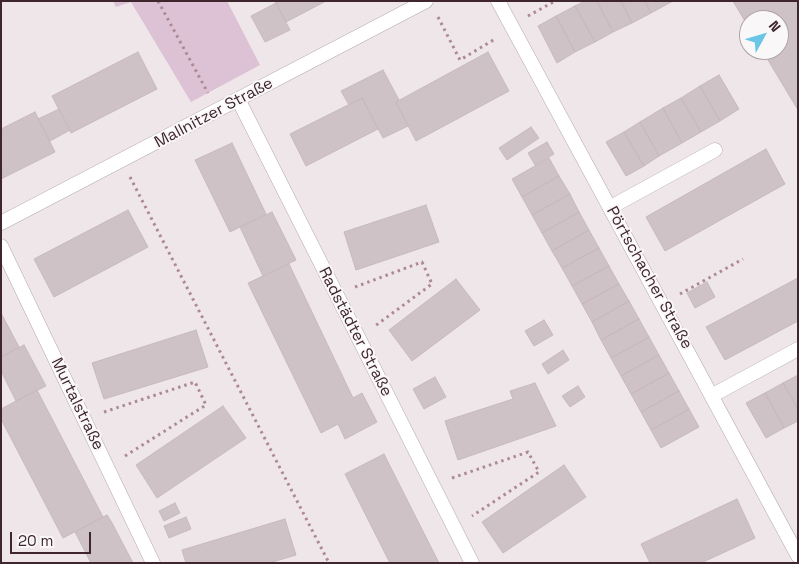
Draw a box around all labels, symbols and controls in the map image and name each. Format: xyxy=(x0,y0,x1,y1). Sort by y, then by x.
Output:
north arrow xyxy=(739,10,789,60)
text: N xyxy=(765,17,785,35)
street label: Mallnitzer Straße xyxy=(152,74,276,152)
street label: Pörtschacher Straße xyxy=(602,203,696,353)
street label: Radstädter Straße xyxy=(314,264,396,400)
street label: Murtalstraße xyxy=(46,355,108,453)
scale bar xyxy=(12,522,94,554)
text: 20 m xyxy=(18,531,53,550)

